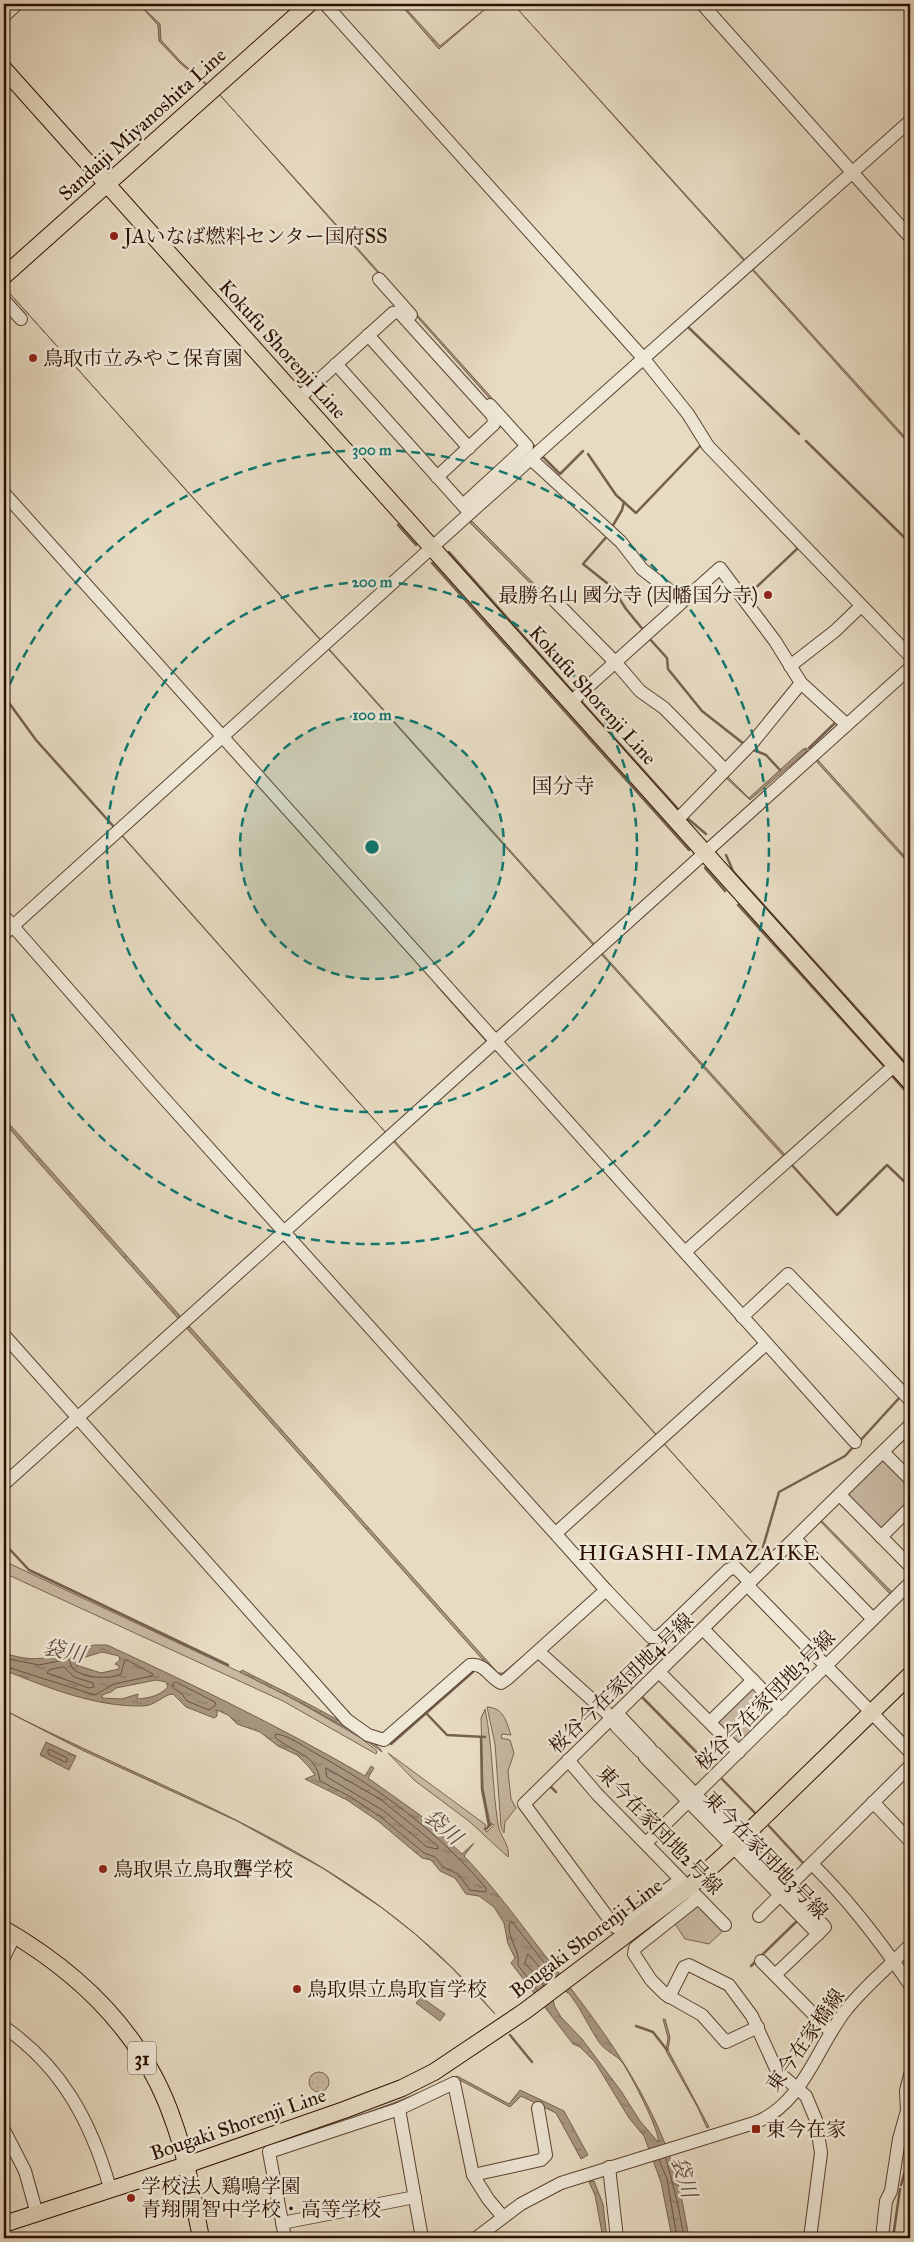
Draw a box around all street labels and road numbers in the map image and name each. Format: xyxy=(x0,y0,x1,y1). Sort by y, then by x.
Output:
street label: Sandaiji Miyanoshita Line xyxy=(53,42,231,206)
street label: Kokufu Shorenji Line xyxy=(214,274,352,424)
street label: Kokufu Shorenji Line xyxy=(524,620,662,770)
street label: 桜谷今在家団地4号線 xyxy=(544,1608,698,1758)
street label: 桜谷今在家団地3号線 xyxy=(690,1625,840,1775)
street label: 東今在家団地2号線 xyxy=(592,1761,728,1899)
street label: 東今在家団地3号線 xyxy=(699,1786,833,1924)
street label: Bougaki Shorenji Line xyxy=(505,1873,667,2004)
street label: 東今在家橋線 xyxy=(761,1984,849,2096)
road number: 31 xyxy=(128,2042,156,2074)
street label: Bougaki Shorenji Line xyxy=(147,2083,329,2166)

